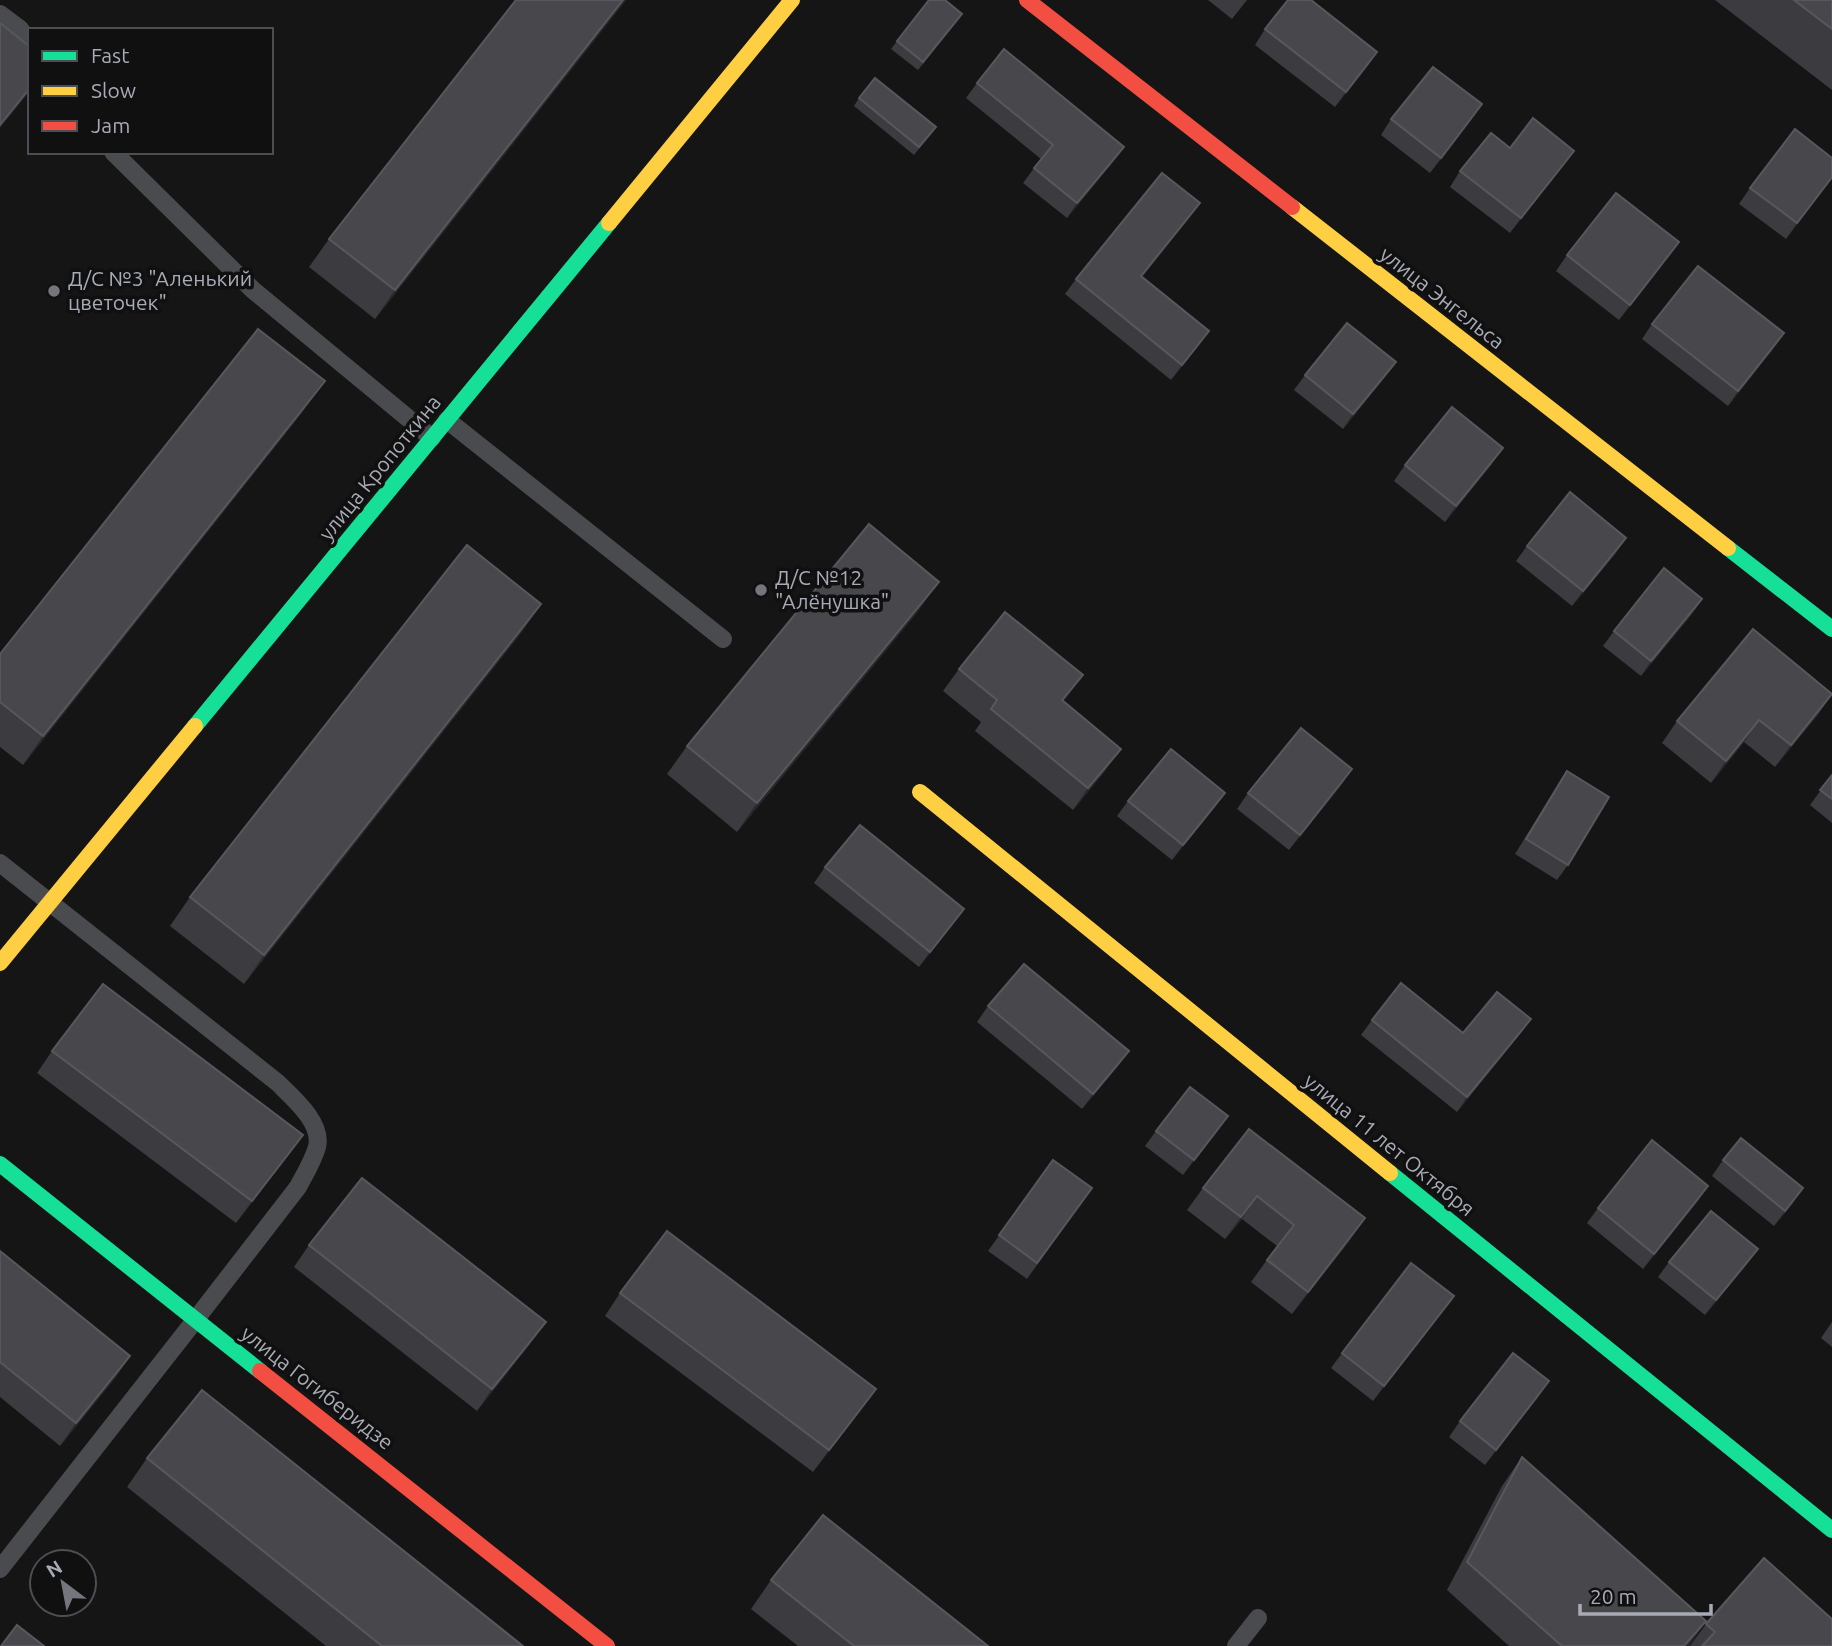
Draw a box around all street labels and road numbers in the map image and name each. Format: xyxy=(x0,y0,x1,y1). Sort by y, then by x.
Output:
street label: улица Энгельса xyxy=(1376,241,1510,353)
street label: улица Кропоткина xyxy=(313,390,445,545)
street label: улица 11 лет Октября xyxy=(1300,1068,1480,1220)
street label: улица Гогиберидзе xyxy=(237,1320,398,1454)

